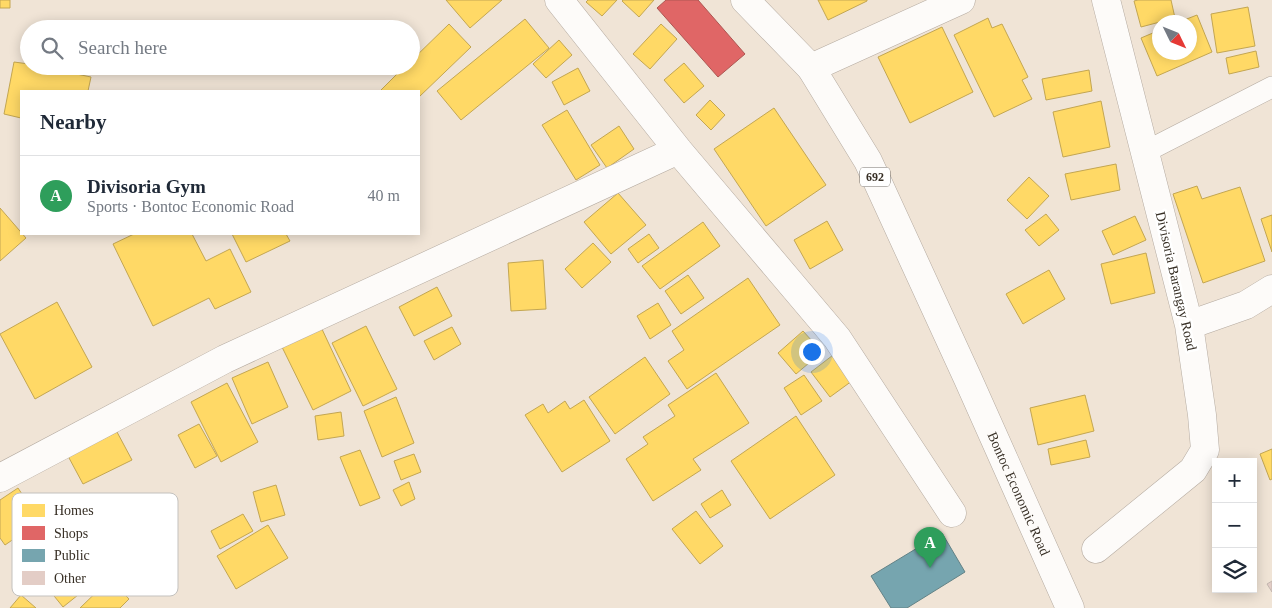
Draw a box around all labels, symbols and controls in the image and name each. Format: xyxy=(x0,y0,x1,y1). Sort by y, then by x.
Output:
north arrow xyxy=(1152,15,1197,60)
search box xyxy=(20,20,420,75)
icon: search xyxy=(38,34,66,62)
text: Search here xyxy=(78,37,167,58)
text: Nearby xyxy=(40,110,107,134)
road number: 692 xyxy=(860,168,890,186)
text: Divisoria Gym xyxy=(87,176,206,197)
text: A xyxy=(50,187,62,204)
text: 40 m xyxy=(368,187,400,204)
text: Sports · Bontoc Economic Road xyxy=(87,198,294,215)
street label: Divisoria Barangay Road xyxy=(1153,210,1199,352)
your location xyxy=(799,339,825,365)
street label: Bontoc Economic Road xyxy=(985,429,1053,558)
map controls xyxy=(1212,458,1257,593)
button: + xyxy=(1212,458,1257,503)
legend xyxy=(12,493,178,596)
text: Homes xyxy=(54,503,94,518)
button: − xyxy=(1212,503,1257,548)
text: Shops xyxy=(54,526,88,541)
pin: A xyxy=(914,527,946,568)
text: Public xyxy=(54,548,90,563)
button: layers xyxy=(1212,548,1257,593)
text: Other xyxy=(54,571,86,586)

